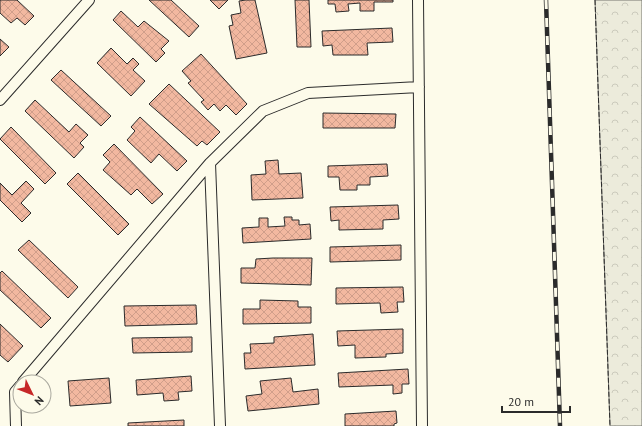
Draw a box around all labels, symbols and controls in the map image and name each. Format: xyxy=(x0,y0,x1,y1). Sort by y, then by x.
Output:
north arrow xyxy=(12,374,52,414)
scale bar xyxy=(502,388,570,414)
text: N xyxy=(32,393,47,408)
text: 20 m xyxy=(508,394,534,409)

